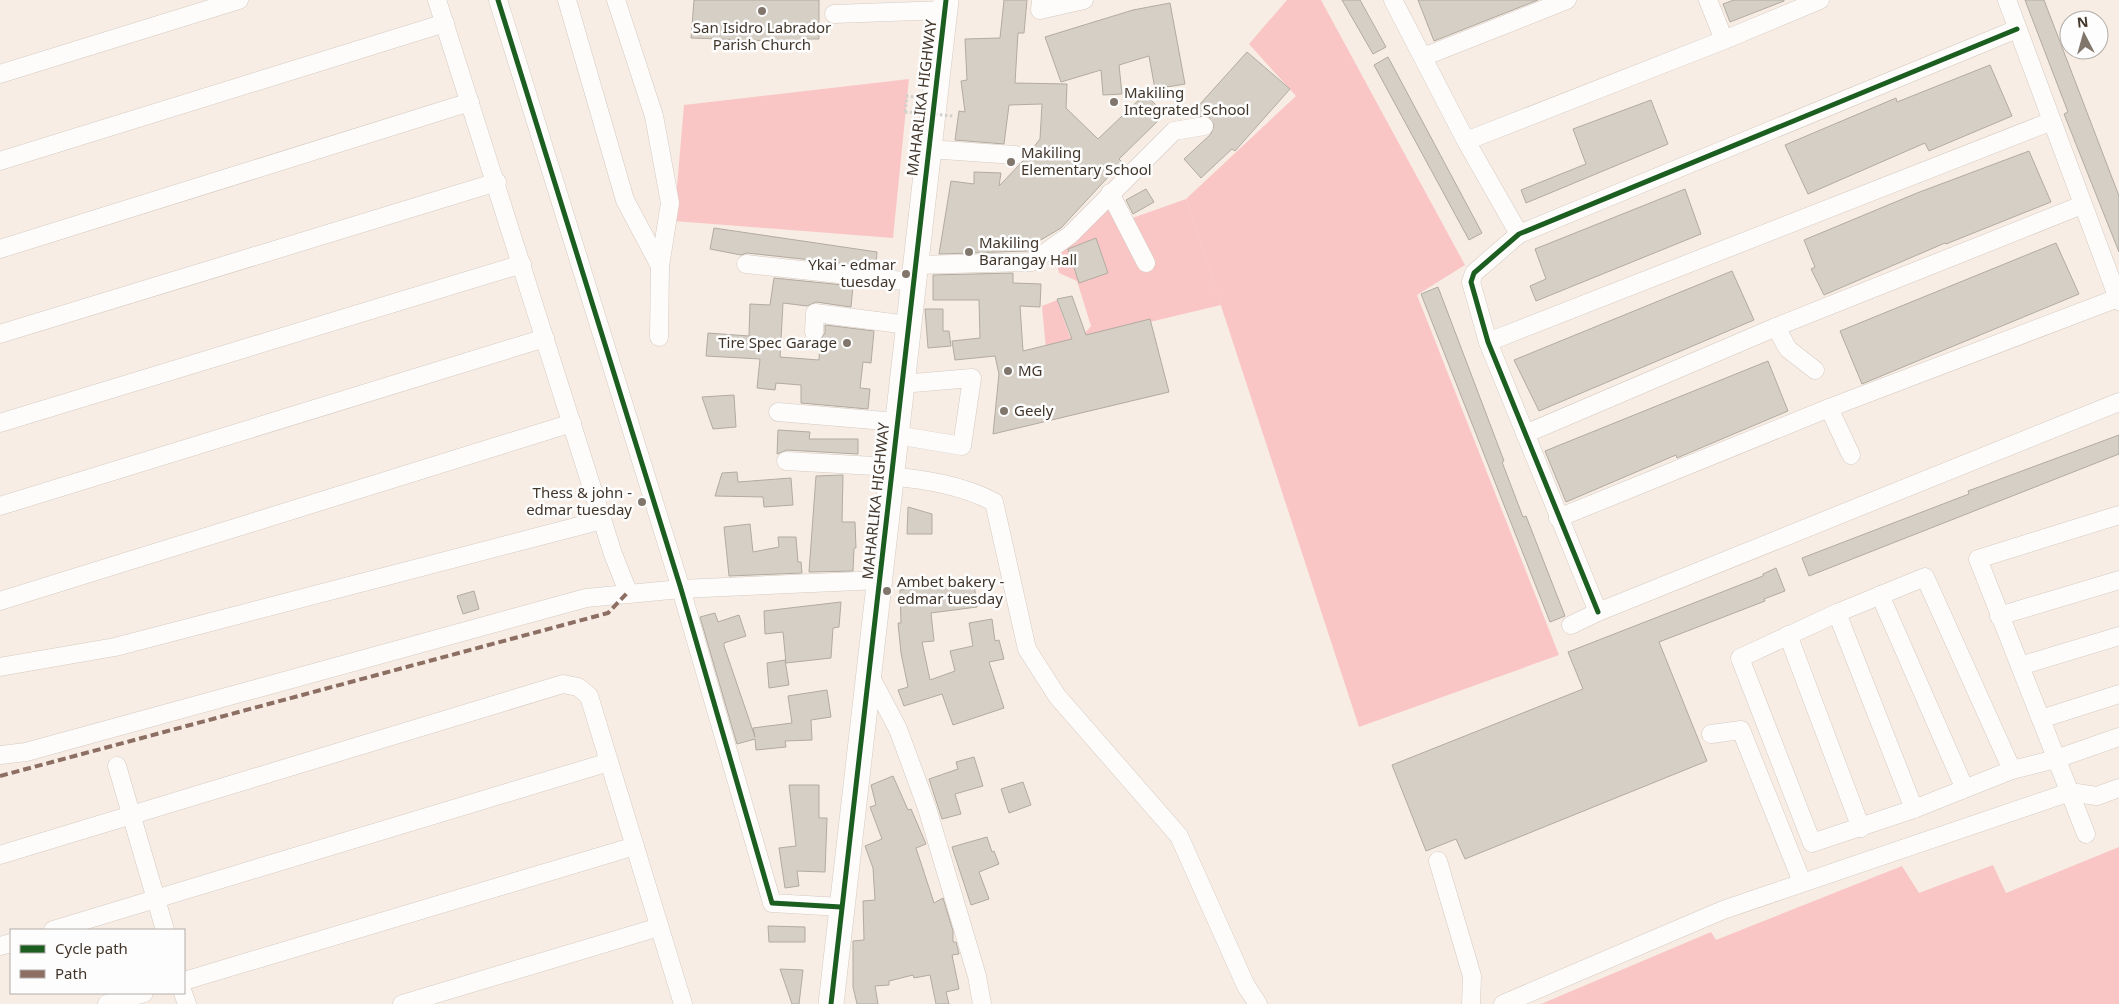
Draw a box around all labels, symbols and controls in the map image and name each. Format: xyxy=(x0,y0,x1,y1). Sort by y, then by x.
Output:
marker: San Isidro Labrador Parish Church xyxy=(756,5,768,17)
north arrow xyxy=(2059,10,2109,60)
text: N xyxy=(2076,12,2089,32)
place label: San Isidro Labrador Parish Church xyxy=(693,17,831,54)
street label: MAHARLIKA HIGHWAY xyxy=(901,18,941,177)
place label: Makiling Integrated School xyxy=(1124,82,1250,119)
marker: Makiling Integrated School xyxy=(1108,96,1120,108)
place label: Makiling Elementary School xyxy=(1021,142,1152,179)
marker: Makiling Elementary School xyxy=(1005,156,1017,168)
place label: Makiling Barangay Hall xyxy=(979,232,1077,269)
marker: Makiling Barangay Hall xyxy=(963,246,975,258)
place label: Ykai - edmar tuesday xyxy=(808,254,896,291)
marker: Ykai - edmar tuesday xyxy=(900,268,912,280)
place label: Tire Spec Garage xyxy=(718,332,837,352)
marker: Tire Spec Garage xyxy=(841,337,853,349)
place label: MG xyxy=(1018,360,1043,380)
marker: MG xyxy=(1002,365,1014,377)
place label: Geely xyxy=(1014,400,1054,420)
marker: Geely xyxy=(998,405,1010,417)
street label: MAHARLIKA HIGHWAY xyxy=(857,421,893,580)
place label: Thess & john - edmar tuesday xyxy=(526,482,632,519)
marker: Thess & john - edmar tuesday xyxy=(636,496,648,508)
place label: Ambet bakery - edmar tuesday xyxy=(897,571,1004,608)
marker: Ambet bakery - edmar tuesday xyxy=(881,585,893,597)
legend xyxy=(10,929,185,994)
text: Cycle path xyxy=(55,938,128,958)
text: Path xyxy=(55,963,87,983)

